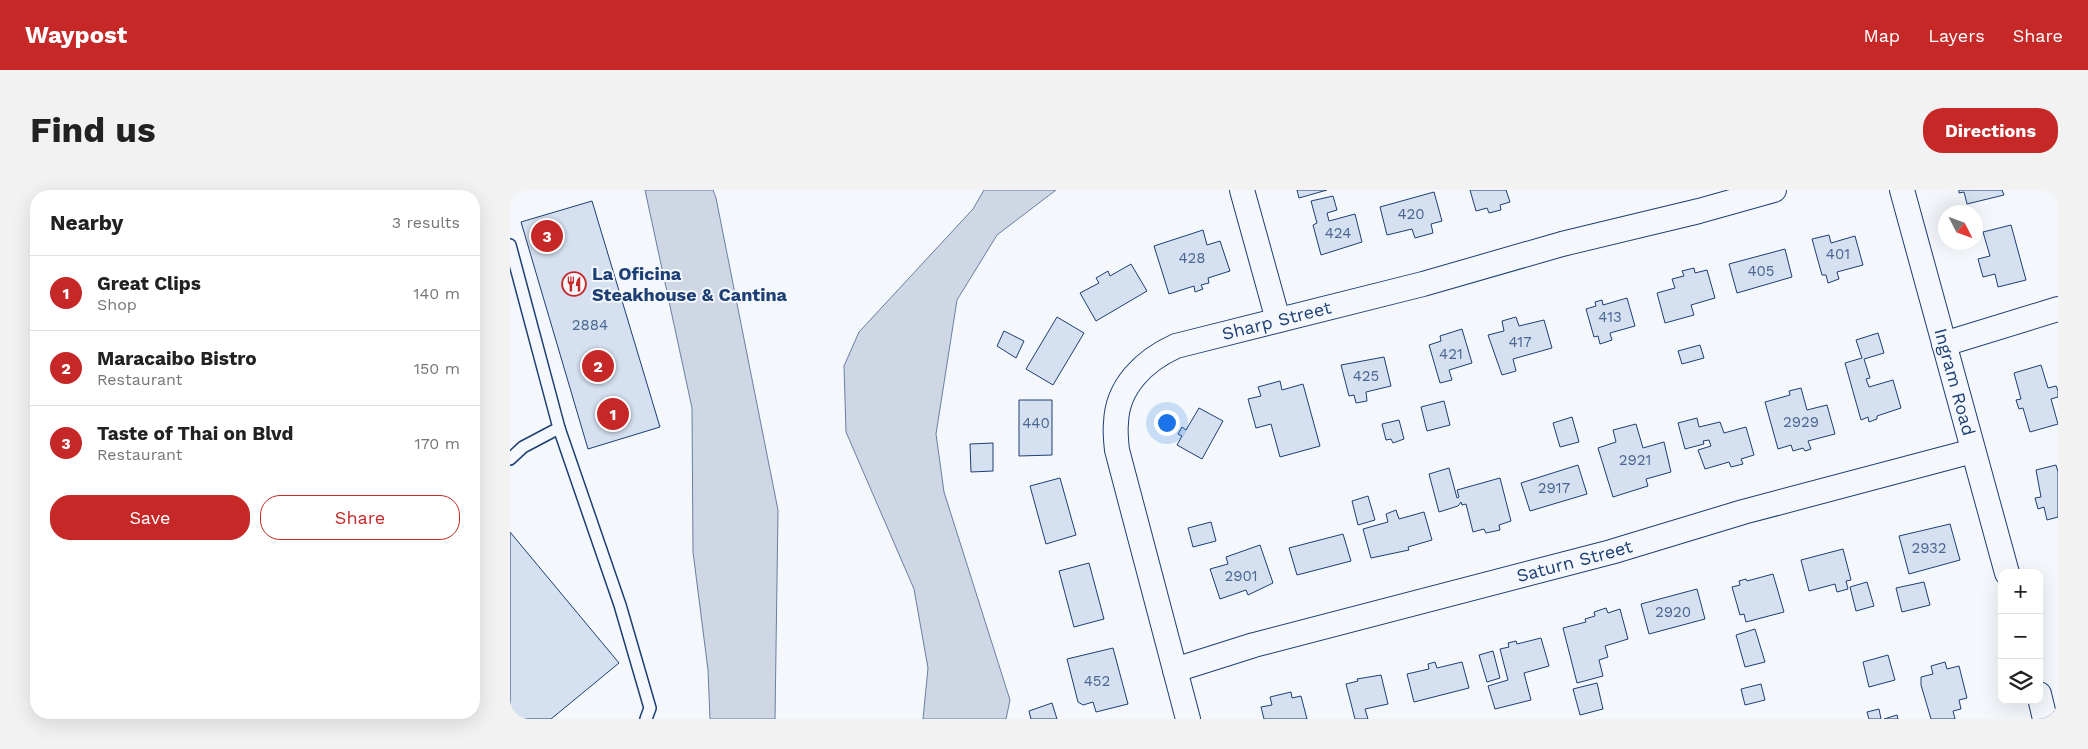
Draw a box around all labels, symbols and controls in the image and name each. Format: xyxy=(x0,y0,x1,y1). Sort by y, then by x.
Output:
text: Waypost xyxy=(25,21,127,49)
text: Map xyxy=(1863,25,1900,46)
text: Layers xyxy=(1928,25,1985,46)
text: Share xyxy=(2013,25,2063,46)
button: Directions xyxy=(1923,108,2058,153)
text: Find us xyxy=(30,109,156,151)
house number: 420 xyxy=(1397,205,1425,223)
north arrow xyxy=(1938,205,1983,250)
text: Nearby xyxy=(50,210,123,235)
text: 3 results xyxy=(392,213,460,232)
pin: 3 xyxy=(531,217,563,255)
house number: 424 xyxy=(1325,224,1351,242)
house number: 401 xyxy=(1826,245,1850,263)
house number: 428 xyxy=(1178,249,1206,267)
house number: 405 xyxy=(1747,262,1775,280)
place label: La Oficina Steakhouse & Cantina xyxy=(592,263,788,305)
restaurant icon: La Oficina Steakhouse & Cantina xyxy=(561,271,587,297)
text: Great Clips xyxy=(97,272,201,295)
text: 1 xyxy=(63,284,69,303)
text: 140 m xyxy=(413,284,460,303)
text: Shop xyxy=(97,295,137,314)
street label: Sharp Street xyxy=(1220,296,1334,344)
house number: 413 xyxy=(1598,308,1622,326)
house number: 2884 xyxy=(572,316,608,334)
street label: Ingram Road xyxy=(1930,326,1980,438)
house number: 417 xyxy=(1508,333,1532,351)
house number: 421 xyxy=(1439,345,1463,363)
text: Maracaibo Bistro xyxy=(97,347,257,370)
pin: 2 xyxy=(582,347,614,385)
text: 2 xyxy=(61,359,71,378)
text: 150 m xyxy=(414,359,460,378)
house number: 425 xyxy=(1353,367,1379,385)
text: Restaurant xyxy=(97,370,183,389)
pin: 1 xyxy=(597,395,629,433)
your location xyxy=(1154,410,1180,436)
house number: 2929 xyxy=(1783,413,1819,431)
house number: 440 xyxy=(1022,414,1050,432)
text: Taste of Thai on Blvd xyxy=(97,422,293,445)
text: 3 xyxy=(61,434,71,453)
text: 170 m xyxy=(414,434,460,453)
text: Restaurant xyxy=(97,445,183,464)
house number: 2921 xyxy=(1619,451,1651,469)
house number: 2917 xyxy=(1538,479,1570,497)
button: Save xyxy=(50,495,250,540)
button: Share xyxy=(260,495,460,540)
street label: Saturn Street xyxy=(1514,535,1635,586)
house number: 2932 xyxy=(1911,539,1947,557)
house number: 2901 xyxy=(1224,567,1258,585)
map controls xyxy=(1998,569,2043,704)
button: + xyxy=(1998,569,2043,614)
house number: 2920 xyxy=(1655,603,1691,621)
button: − xyxy=(1998,614,2043,659)
button: layers xyxy=(1998,659,2043,704)
house number: 452 xyxy=(1084,672,1110,690)

